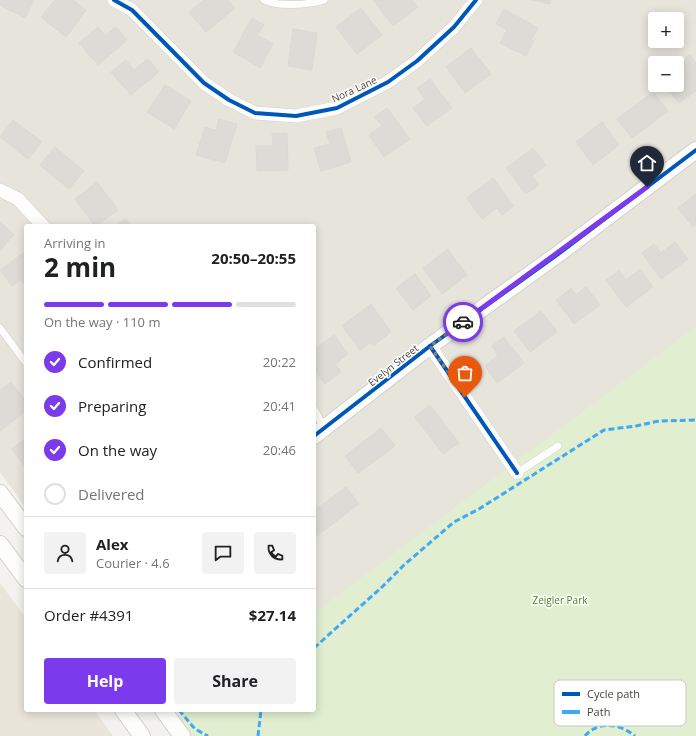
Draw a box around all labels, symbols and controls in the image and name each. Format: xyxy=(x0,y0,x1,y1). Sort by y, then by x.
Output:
map controls xyxy=(648,12,684,92)
button: + xyxy=(648,12,684,48)
button: − xyxy=(648,56,684,92)
street label: Nora Lane xyxy=(329,72,379,106)
pin xyxy=(630,146,664,187)
icon: home xyxy=(636,152,658,174)
text: Arriving in xyxy=(44,234,106,252)
text: 20:50–20:55 xyxy=(211,248,296,268)
text: 2 min xyxy=(44,249,116,285)
courier xyxy=(443,302,483,342)
icon: car xyxy=(452,311,474,333)
text: On the way · 110 m xyxy=(44,313,160,331)
street label: Evelyn Street xyxy=(365,341,421,389)
icon: check xyxy=(44,351,66,373)
text: Confirmed xyxy=(78,352,152,372)
text: 20:22 xyxy=(263,353,296,371)
pin xyxy=(448,356,482,397)
icon: bag xyxy=(454,362,476,384)
icon: check xyxy=(44,395,66,417)
text: Preparing xyxy=(78,396,146,416)
text: 20:41 xyxy=(263,397,296,415)
icon: check xyxy=(44,439,66,461)
text: On the way xyxy=(78,440,157,460)
text: 20:46 xyxy=(263,441,296,459)
text: Delivered xyxy=(78,484,145,504)
button: person xyxy=(44,532,86,574)
button: chat xyxy=(202,532,244,574)
button: phone xyxy=(254,532,296,574)
text: Alex xyxy=(96,534,128,554)
text: Courier · 4.6 xyxy=(96,554,170,572)
park label: Zeigler Park xyxy=(532,593,588,607)
text: Order #4391 xyxy=(44,605,133,625)
text: $27.14 xyxy=(249,605,296,625)
button: Help xyxy=(44,658,166,704)
button: Share xyxy=(174,658,296,704)
legend xyxy=(554,680,686,726)
text: Cycle path xyxy=(587,686,640,701)
text: Path xyxy=(587,704,610,719)

